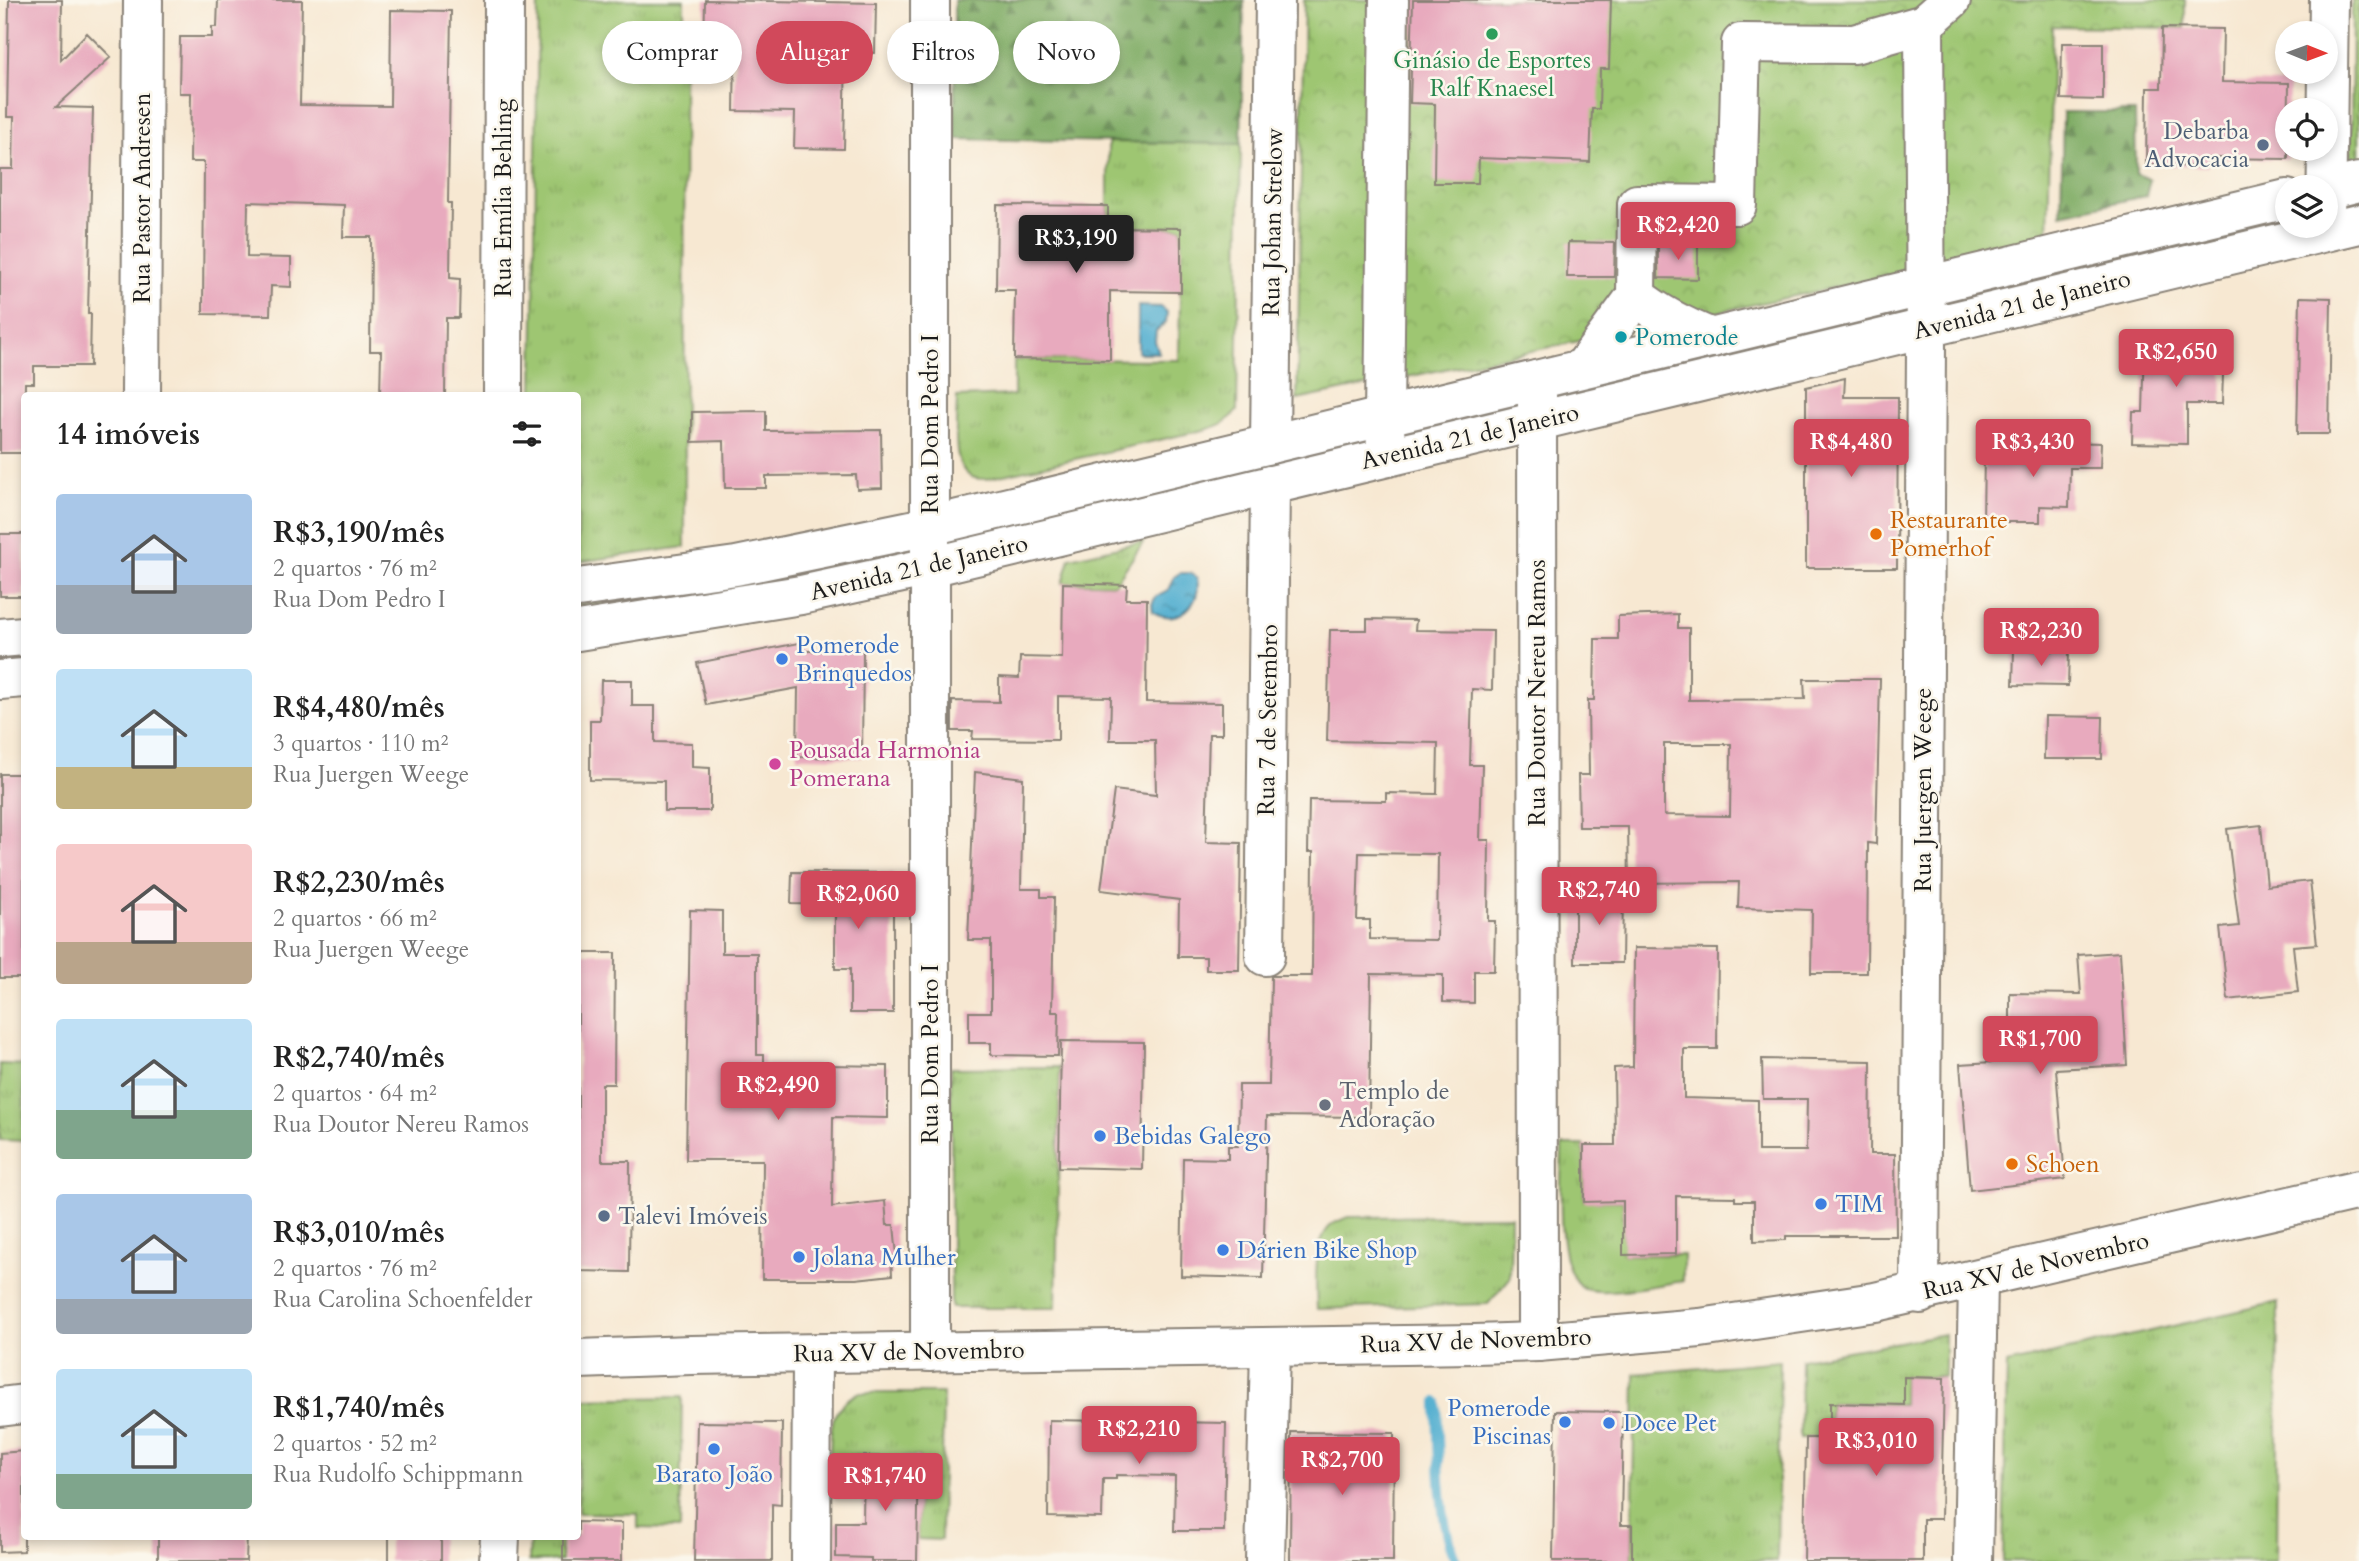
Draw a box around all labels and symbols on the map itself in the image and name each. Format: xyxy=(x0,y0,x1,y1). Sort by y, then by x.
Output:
north arrow xyxy=(2275,21,2338,84)
marker: Ginásio de Esportes Ralf Knaesel xyxy=(1484,26,1500,42)
place label: Ginásio de Esportes Ralf Knaesel xyxy=(1393,44,1591,105)
street label: Rua Pastor Andresen xyxy=(126,92,159,303)
street label: Rua Emília Behling xyxy=(487,98,520,297)
place label: Debarba Advocacia xyxy=(2145,115,2250,176)
street label: Rua Johan Strelow xyxy=(1255,127,1291,317)
marker: Debarba Advocacia xyxy=(2255,137,2271,153)
pin: R$2,420 xyxy=(1613,202,1743,262)
pin: R$3,190 xyxy=(1011,216,1141,275)
street label: Avenida 21 de Janeiro xyxy=(1910,262,2134,348)
place label: Pomerode xyxy=(1635,321,1739,354)
marker: Pomerode xyxy=(1613,329,1629,345)
pin: R$2,650 xyxy=(2111,330,2241,389)
street label: Rua Dom Pedro I xyxy=(914,334,947,514)
street label: Avenida 21 de Janeiro xyxy=(1358,396,1582,478)
pin: R$4,480 xyxy=(1786,420,1916,479)
pin: R$3,430 xyxy=(1968,420,2098,479)
place label: Restaurante Pomerhof xyxy=(1890,504,2008,565)
marker: Restaurante Pomerhof xyxy=(1868,526,1884,542)
street label: Avenida 21 de Janeiro xyxy=(807,527,1031,609)
street label: Rua Doutor Nereu Ramos xyxy=(1521,560,1554,826)
pin: R$2,230 xyxy=(1976,608,2106,668)
street label: Rua 7 de Setembro xyxy=(1250,624,1286,816)
place label: Pomerode Brinquedos xyxy=(796,629,912,690)
marker: Pomerode Brinquedos xyxy=(774,651,790,667)
street label: Rua Juergen Weege xyxy=(1907,688,1940,892)
place label: Pousada Harmonia Pomerana xyxy=(789,734,981,795)
marker: Pousada Harmonia Pomerana xyxy=(767,756,783,772)
pin: R$2,740 xyxy=(1534,867,1664,927)
pin: R$2,060 xyxy=(793,872,923,931)
street label: Rua Dom Pedro I xyxy=(914,964,947,1144)
pin: R$1,700 xyxy=(1975,1016,2105,1076)
pin: R$2,490 xyxy=(713,1062,843,1122)
place label: Templo de Adoração xyxy=(1339,1075,1450,1136)
marker: Templo de Adoração xyxy=(1317,1097,1333,1113)
place label: Bebidas Galego xyxy=(1114,1120,1271,1153)
marker: Bebidas Galego xyxy=(1092,1128,1108,1144)
place label: Schoen xyxy=(2026,1148,2100,1181)
marker: Schoen xyxy=(2004,1156,2020,1172)
place label: TIM xyxy=(1835,1188,1884,1221)
marker: TIM xyxy=(1813,1196,1829,1212)
place label: Talevi Imóveis xyxy=(618,1200,768,1233)
marker: Talevi Imóveis xyxy=(596,1208,612,1224)
street label: Rua XV de Novembro xyxy=(1920,1224,2152,1308)
place label: Dárien Bike Shop xyxy=(1237,1234,1418,1267)
place label: Jolana Mulher xyxy=(810,1241,956,1274)
marker: Dárien Bike Shop xyxy=(1215,1242,1231,1258)
marker: Jolana Mulher xyxy=(791,1249,807,1265)
street label: Rua XV de Novembro xyxy=(1360,1320,1592,1362)
street label: Rua XV de Novembro xyxy=(793,1333,1025,1371)
place label: Pomerode Piscinas xyxy=(1447,1392,1551,1453)
pin: R$2,210 xyxy=(1074,1406,1204,1466)
place label: Doce Pet xyxy=(1623,1407,1717,1440)
marker: Pomerode Piscinas xyxy=(1557,1414,1573,1430)
marker: Doce Pet xyxy=(1601,1415,1617,1431)
pin: R$3,010 xyxy=(1811,1418,1941,1478)
pin: R$2,700 xyxy=(1277,1438,1407,1497)
marker: Barato João xyxy=(706,1441,722,1457)
pin: R$1,740 xyxy=(820,1454,950,1513)
place label: Barato João xyxy=(655,1458,773,1491)

